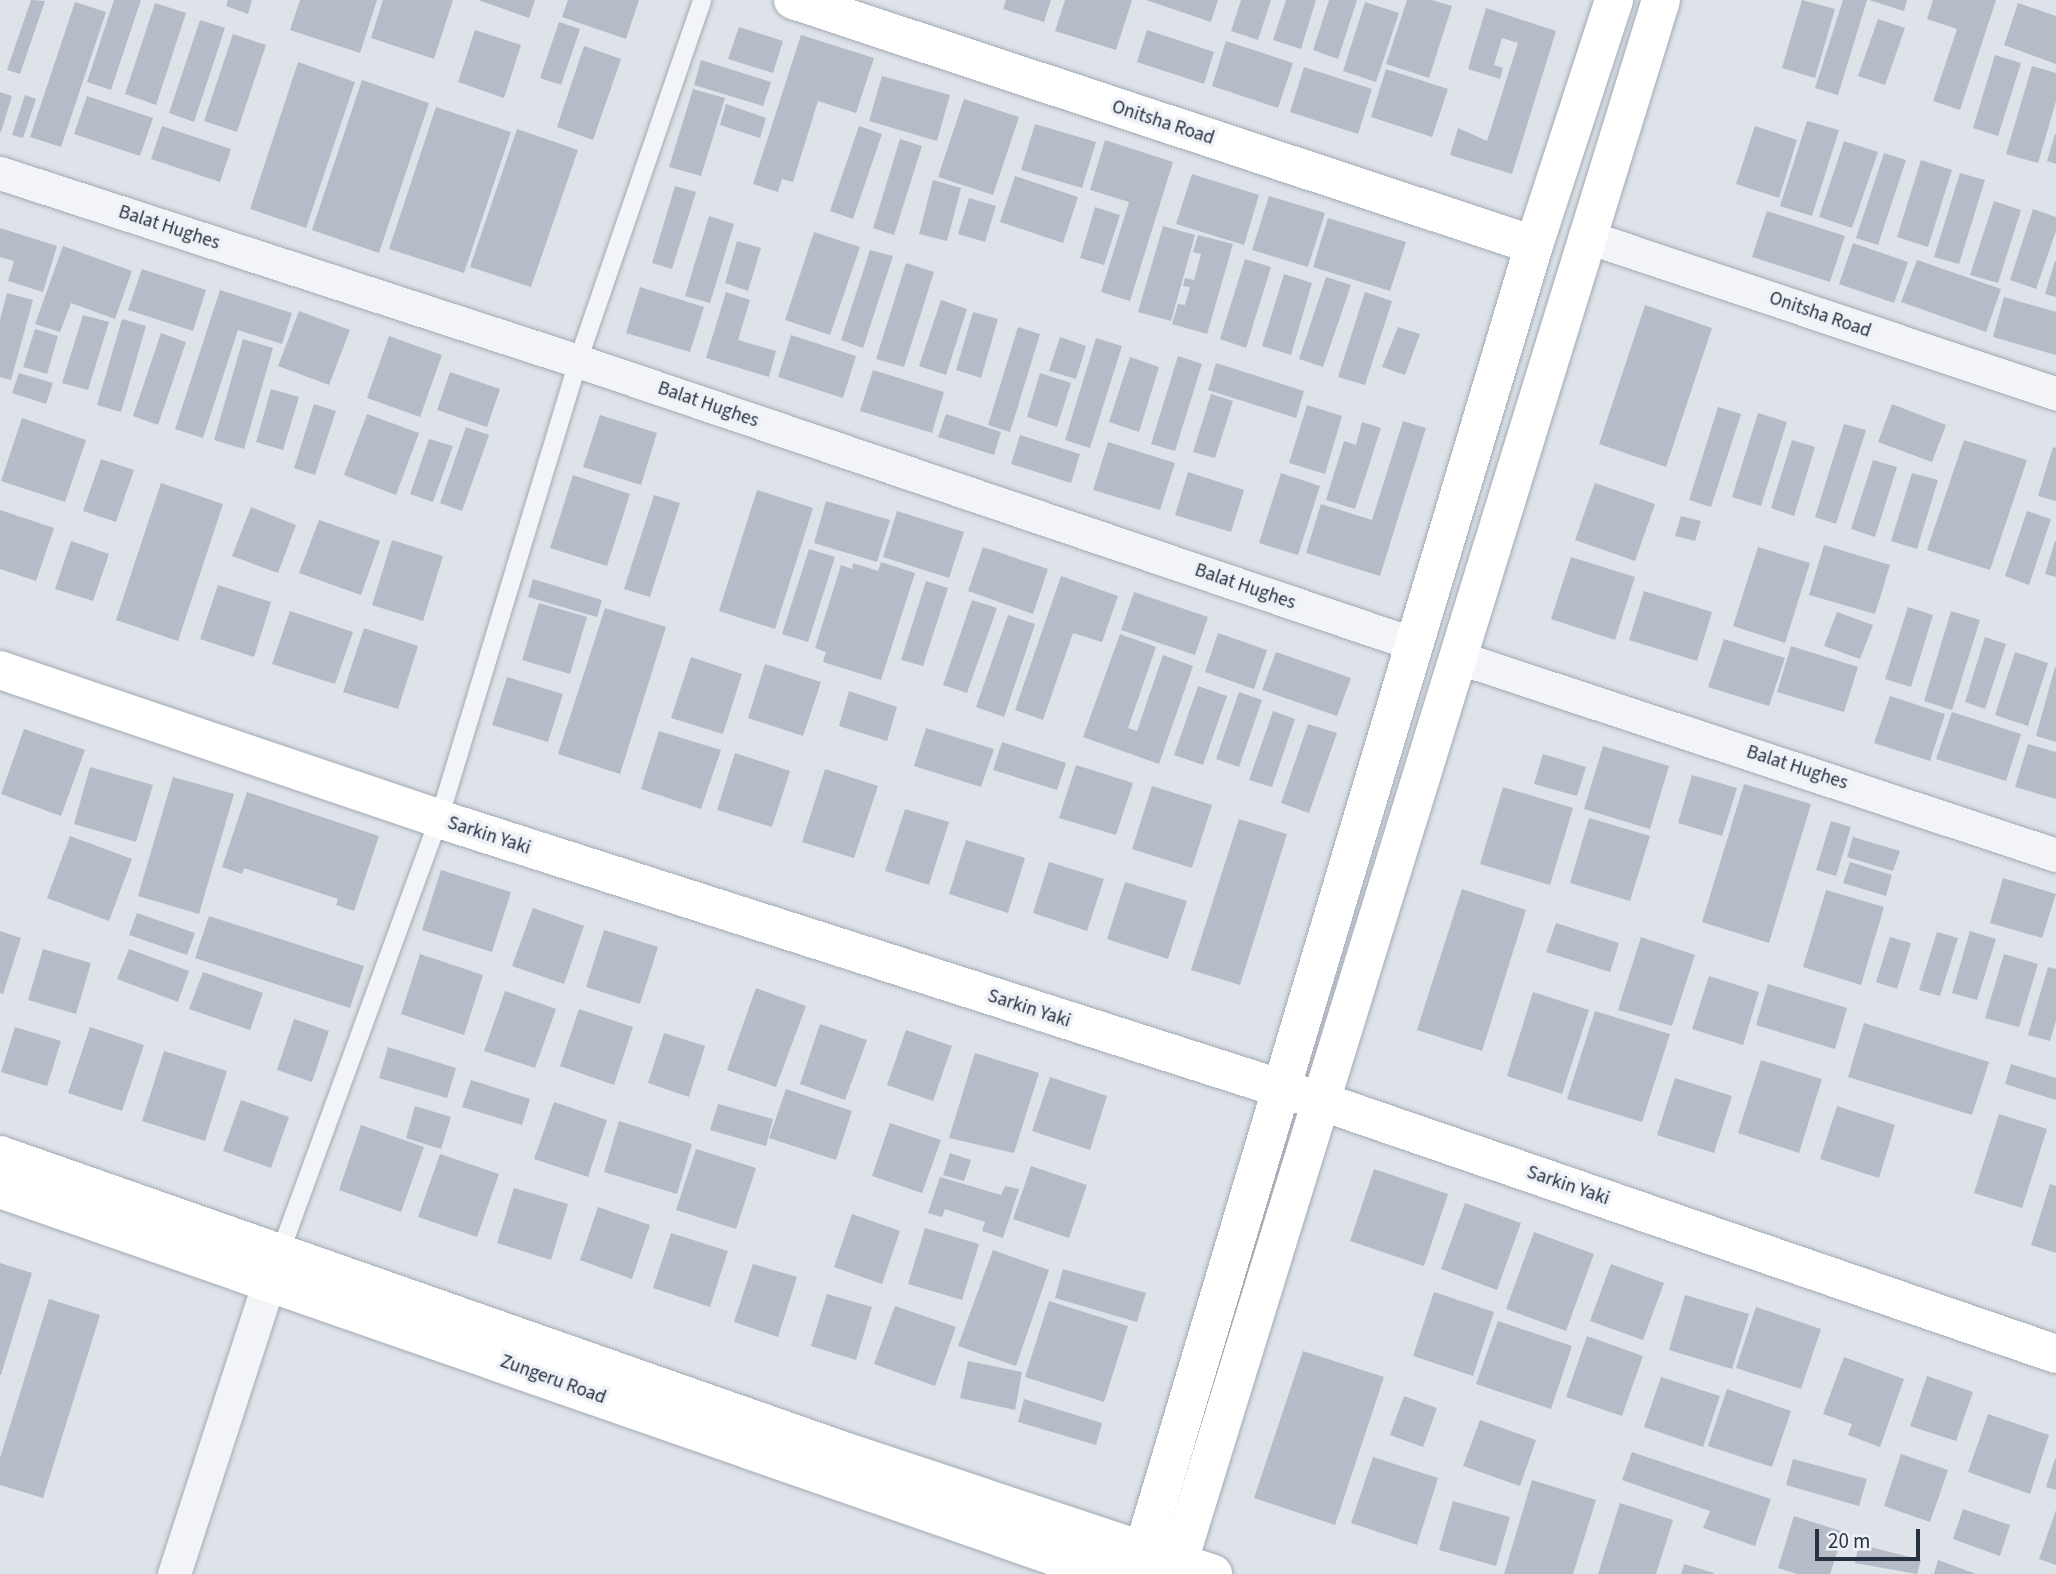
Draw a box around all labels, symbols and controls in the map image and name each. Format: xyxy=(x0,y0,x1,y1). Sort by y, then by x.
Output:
street label: Onitsha Road xyxy=(1109,96,1217,150)
street label: Balat Hughes xyxy=(115,201,223,255)
street label: Onitsha Road xyxy=(1766,287,1874,343)
street label: Balat Hughes xyxy=(655,377,761,433)
street label: Balat Hughes xyxy=(1192,559,1298,615)
street label: Balat Hughes xyxy=(1743,741,1851,795)
street label: Sarkin Yaki xyxy=(445,812,533,860)
street label: Sarkin Yaki xyxy=(985,985,1073,1033)
street label: Sarkin Yaki xyxy=(1524,1161,1612,1211)
street label: Zungeru Road xyxy=(497,1350,609,1410)
scale bar xyxy=(1818,1514,1923,1558)
text: 20 m xyxy=(1828,1526,1870,1556)

